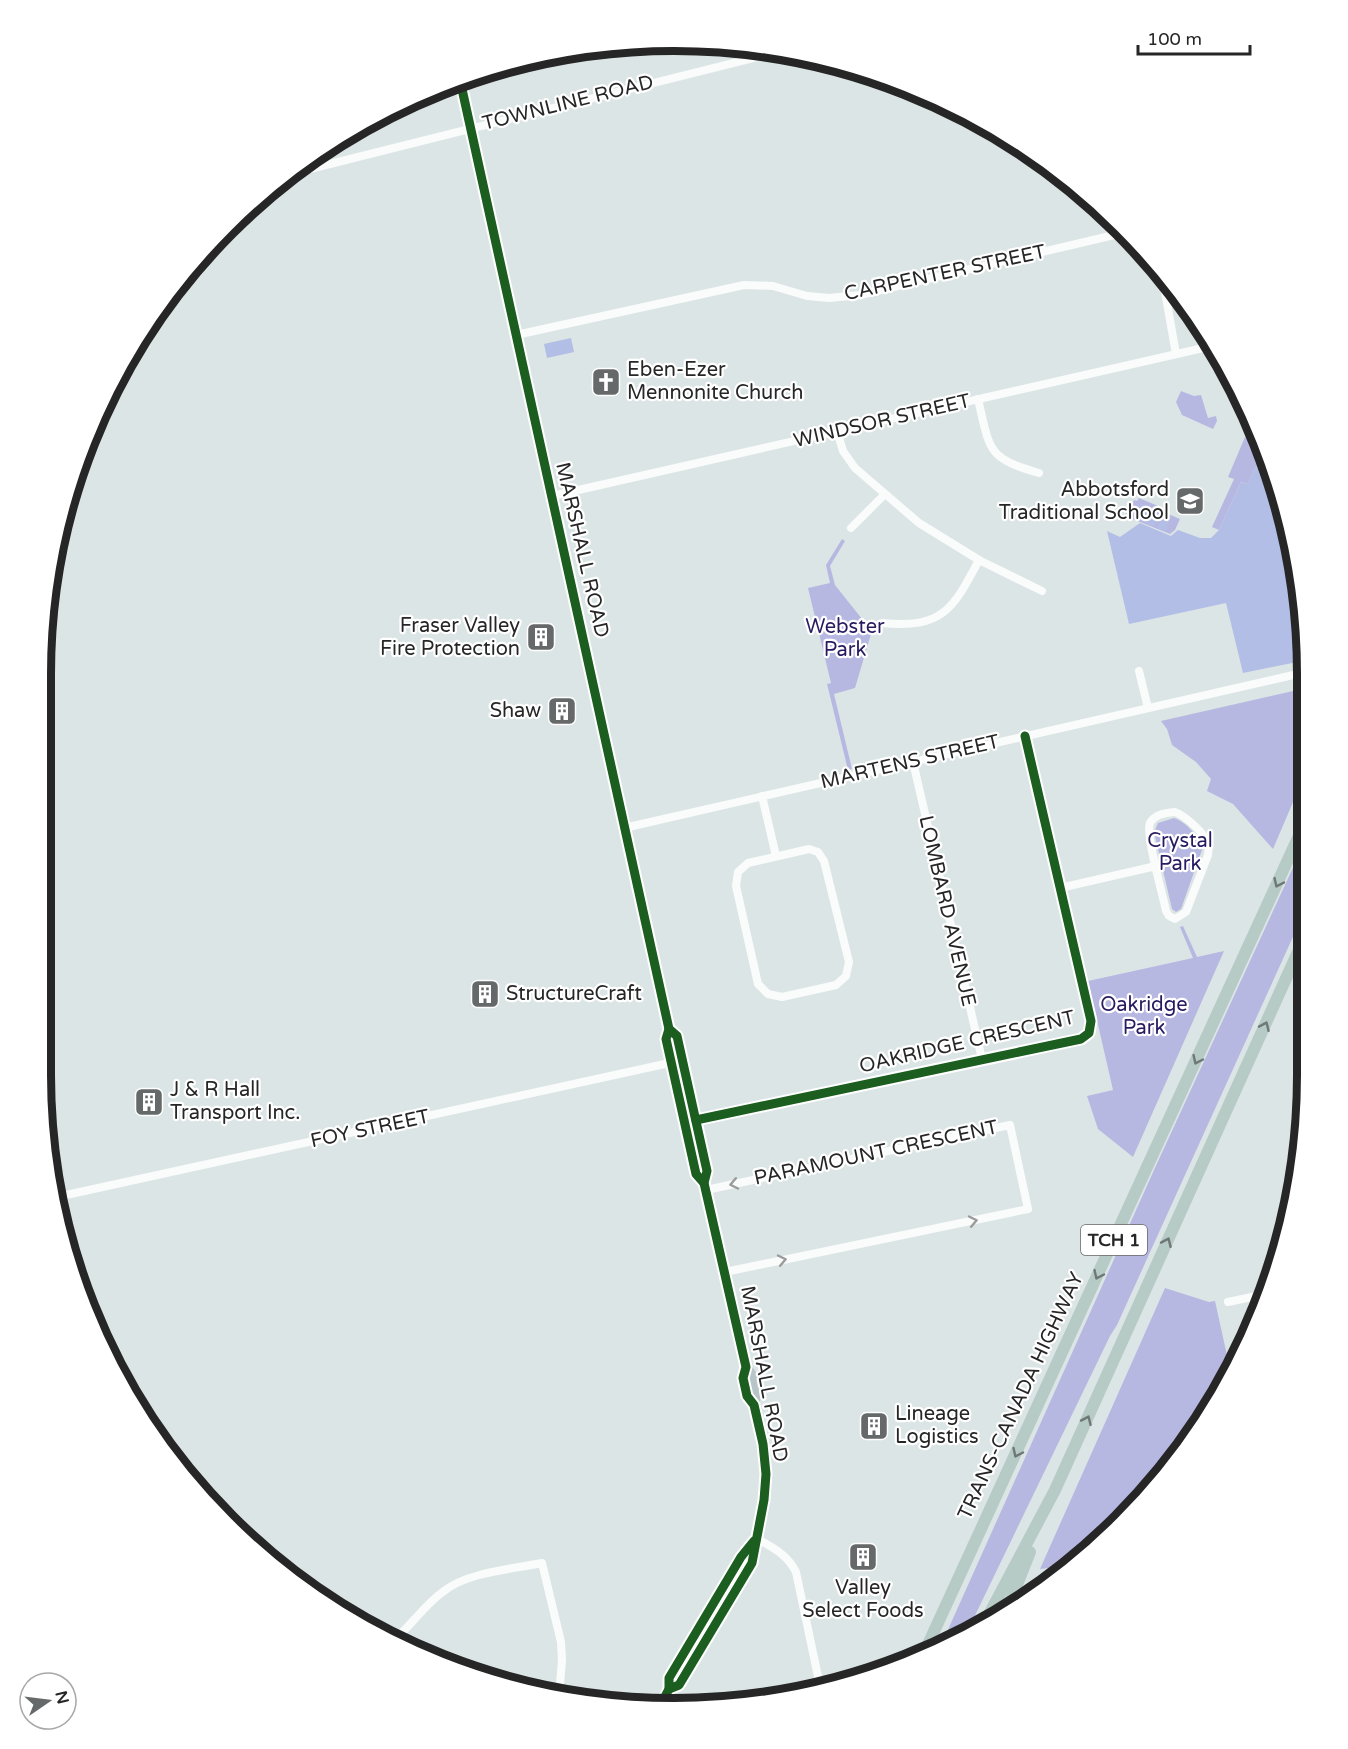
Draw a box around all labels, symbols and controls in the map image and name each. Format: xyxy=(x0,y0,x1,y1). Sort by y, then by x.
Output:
scale bar xyxy=(1138,18,1250,56)
text: 100 m xyxy=(1147,28,1202,50)
street label: TOWNLINE ROAD xyxy=(480,70,656,136)
street label: CARPENTER STREET xyxy=(842,240,1048,306)
place label: Eben-Ezer Mennonite Church xyxy=(627,358,803,405)
church icon: Eben-Ezer Mennonite Church xyxy=(590,366,622,398)
street label: WINDSOR STREET xyxy=(791,389,973,453)
street label: MARSHALL ROAD xyxy=(550,460,614,640)
place label: Abbotsford Traditional School xyxy=(999,478,1169,525)
school or university icon: Abbotsford Traditional School xyxy=(1174,485,1206,517)
place label: Fraser Valley Fire Protection xyxy=(380,614,520,661)
park label: Webster Park xyxy=(805,615,885,662)
building icon: Fraser Valley Fire Protection xyxy=(525,621,557,653)
building icon: Shaw xyxy=(546,695,578,727)
place label: Shaw xyxy=(490,699,541,723)
street label: MARTENS STREET xyxy=(818,730,1002,794)
street label: LOMBARD AVENUE xyxy=(913,813,981,1009)
park label: Crystal Park xyxy=(1147,829,1213,876)
one-way arrow xyxy=(1273,876,1285,887)
building icon: StructureCraft xyxy=(469,978,501,1010)
place label: StructureCraft xyxy=(506,982,642,1006)
park label: Oakridge Park xyxy=(1100,993,1188,1040)
street label: OAKRIDGE CRESCENT xyxy=(857,1006,1077,1078)
one-way arrow xyxy=(1257,1022,1269,1033)
one-way arrow xyxy=(1192,1053,1204,1064)
place label: J & R Hall Transport Inc. xyxy=(170,1078,300,1125)
building icon: J & R Hall Transport Inc. xyxy=(133,1086,165,1118)
street label: FOY STREET xyxy=(308,1105,432,1153)
street label: PARAMOUNT CRESCENT xyxy=(752,1115,1000,1191)
one-way arrow xyxy=(729,1177,739,1190)
one-way arrow xyxy=(968,1215,978,1228)
road number: TCH 1 xyxy=(1081,1225,1147,1255)
one-way arrow xyxy=(1160,1238,1172,1249)
one-way arrow xyxy=(777,1254,787,1267)
street label: TRANS-CANADA HIGHWAY xyxy=(953,1268,1089,1524)
one-way arrow xyxy=(1093,1269,1105,1280)
street label: MARSHALL ROAD xyxy=(735,1284,793,1464)
place label: Lineage Logistics xyxy=(895,1402,979,1449)
building icon: Lineage Logistics xyxy=(858,1410,890,1442)
one-way arrow xyxy=(1080,1415,1092,1426)
one-way arrow xyxy=(1012,1446,1024,1457)
building icon: Valley Select Foods xyxy=(847,1541,879,1573)
place label: Valley Select Foods xyxy=(802,1576,924,1623)
north arrow xyxy=(18,1671,78,1731)
text: N xyxy=(50,1689,73,1706)

